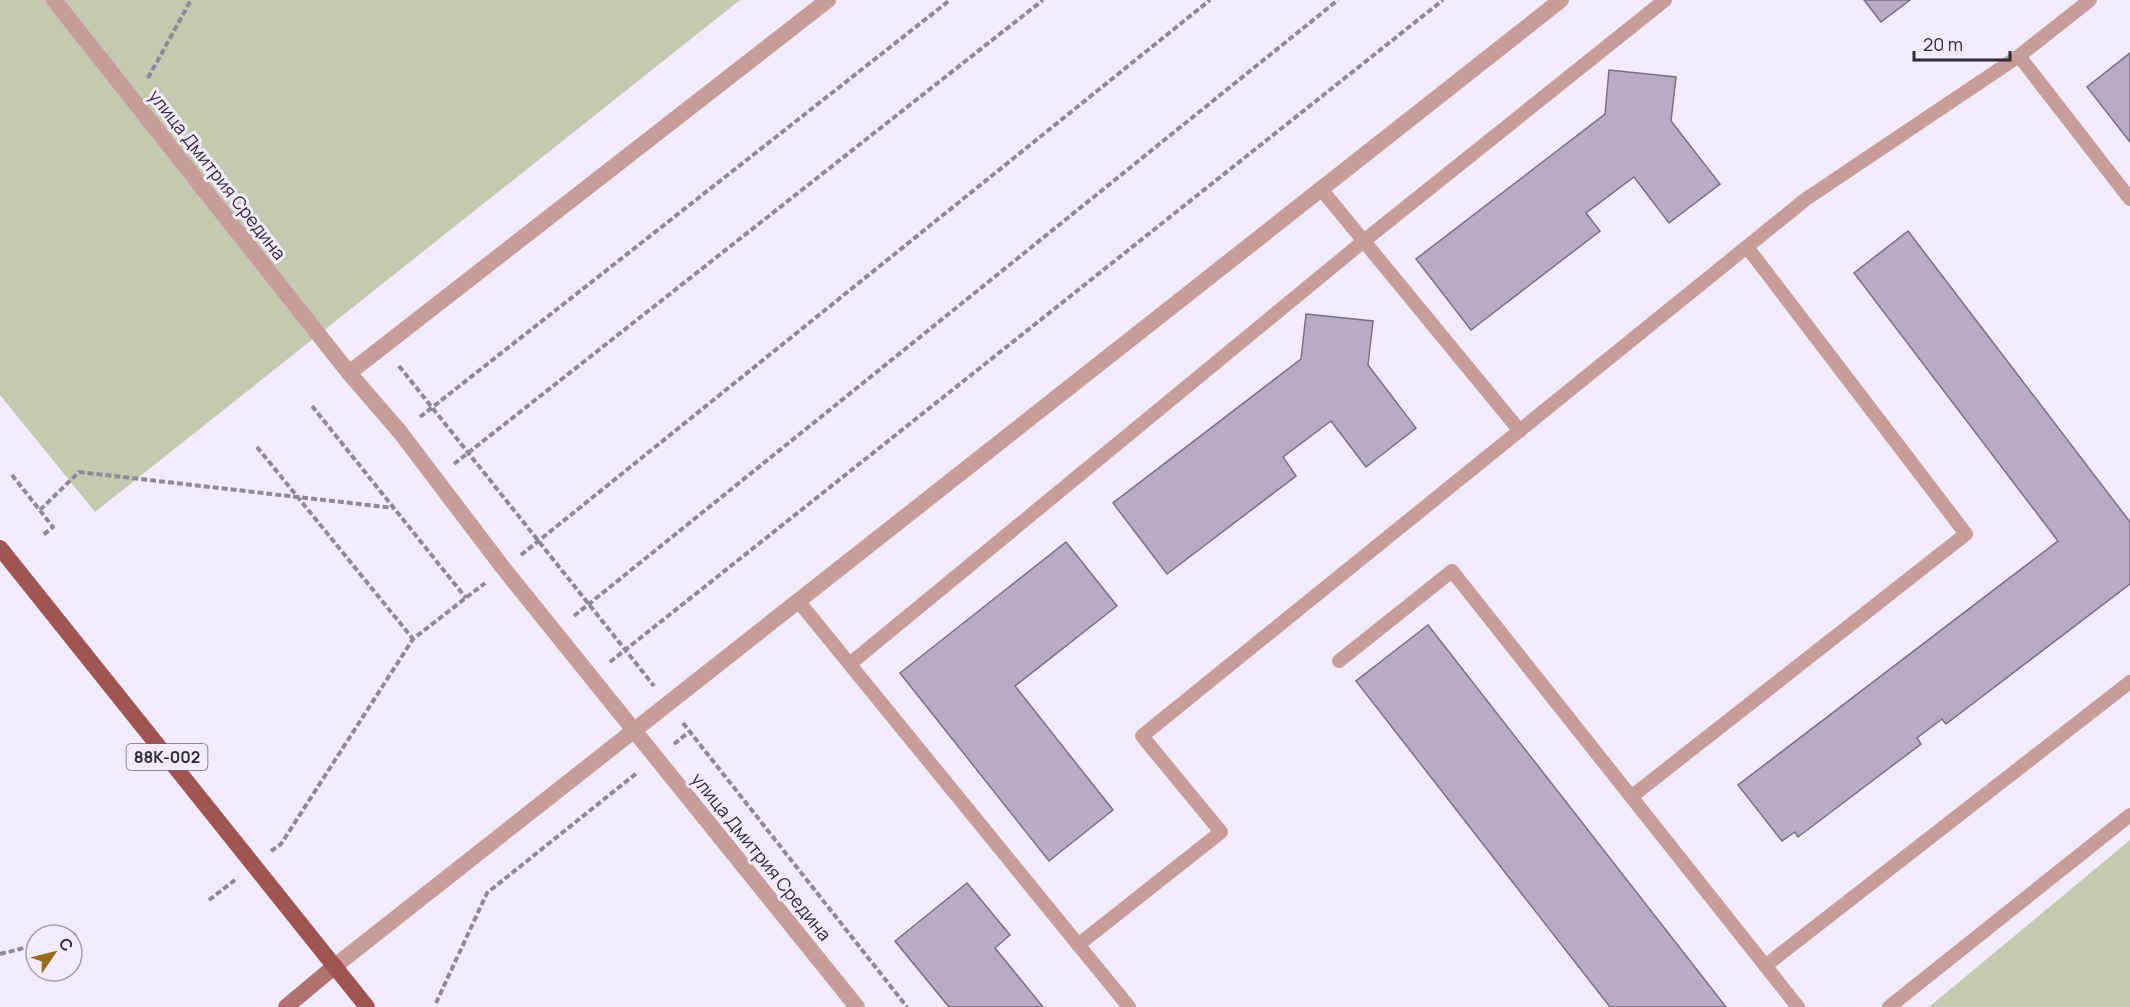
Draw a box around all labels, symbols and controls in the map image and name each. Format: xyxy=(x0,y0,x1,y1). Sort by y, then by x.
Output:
scale bar xyxy=(1914,24,2010,62)
text: 20 m xyxy=(1923,32,1963,56)
street label: улица Дмитрия Средина xyxy=(144,84,292,264)
road number: 88К-002 xyxy=(126,744,207,770)
street label: улица Дмитрия Средина xyxy=(686,767,837,945)
north arrow xyxy=(24,923,84,983)
text: С xyxy=(54,933,79,956)

